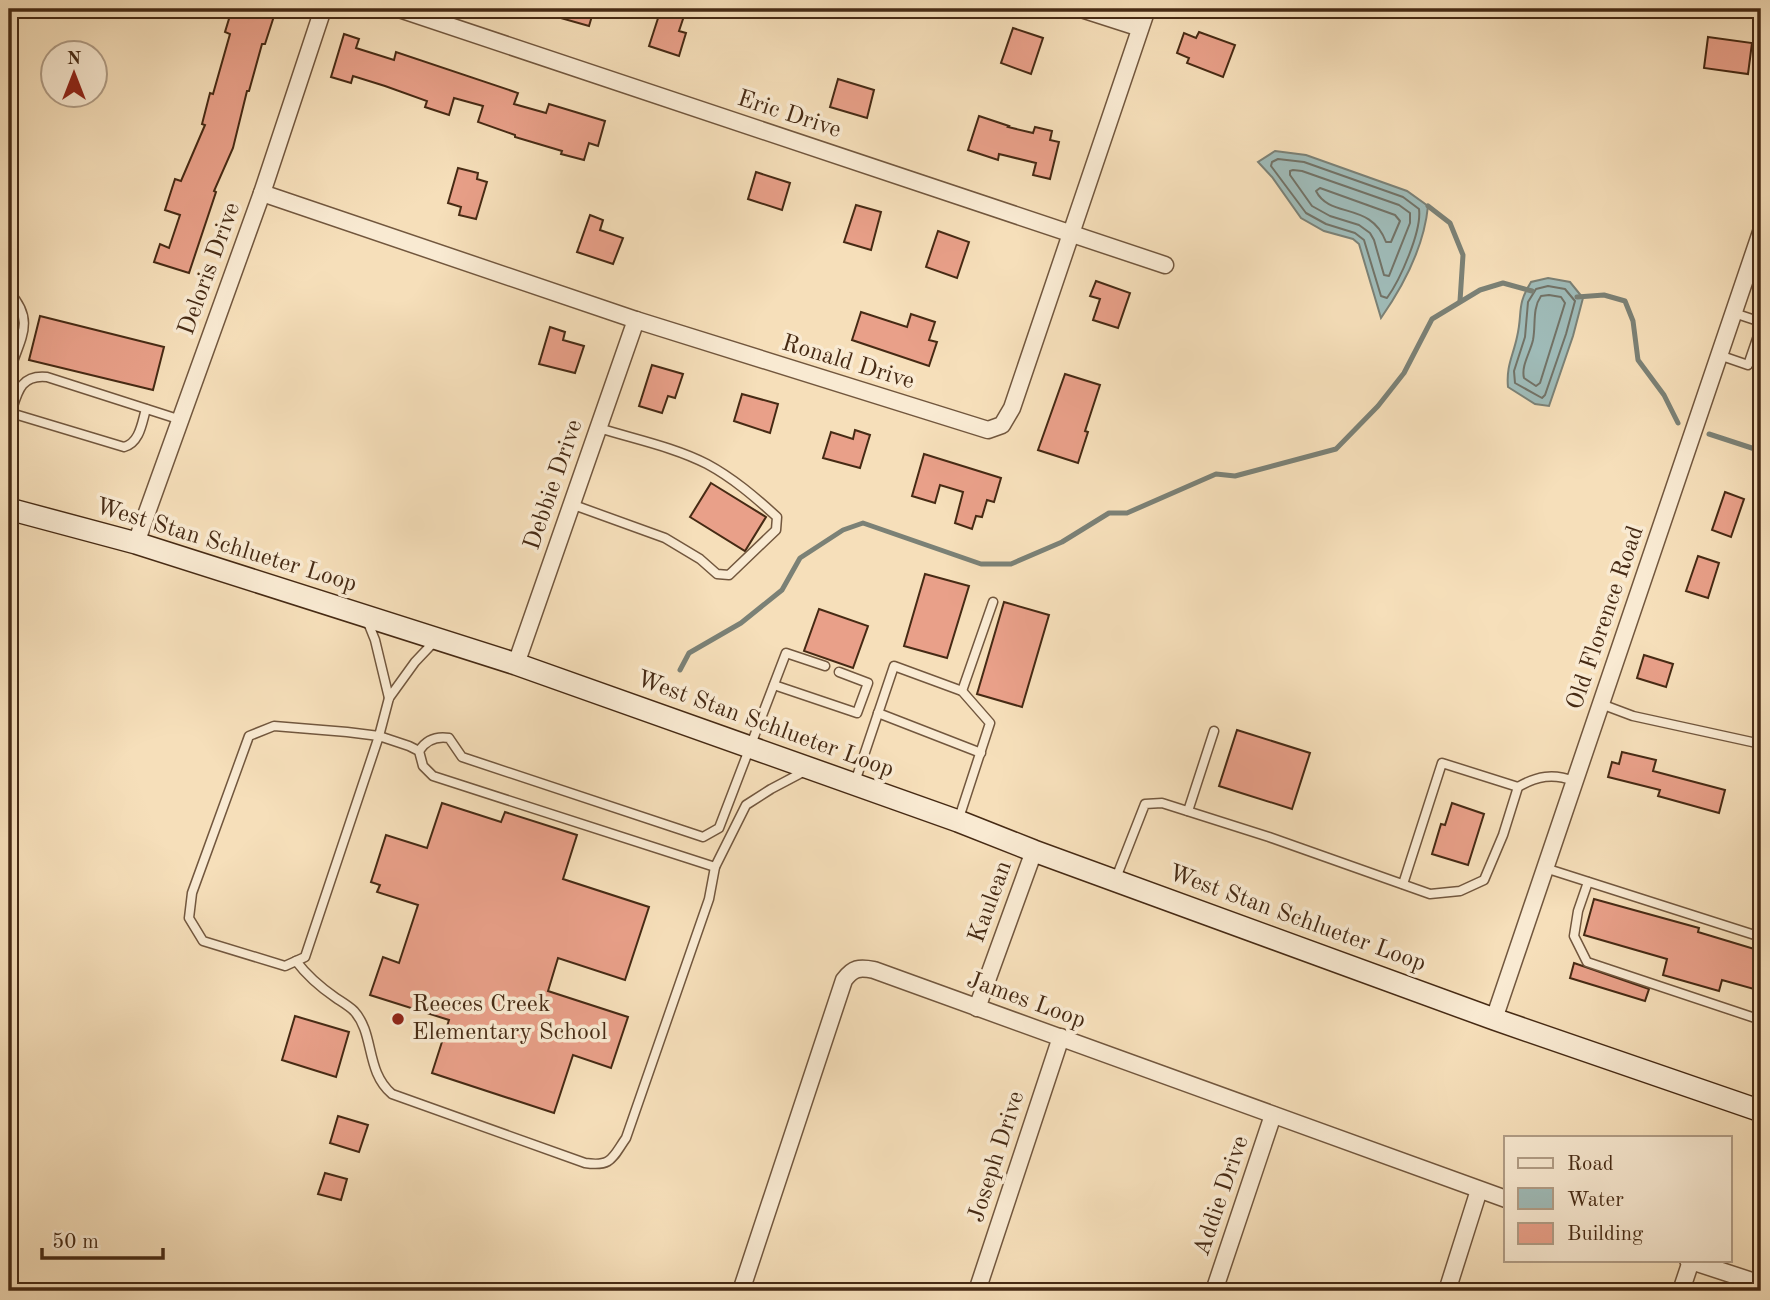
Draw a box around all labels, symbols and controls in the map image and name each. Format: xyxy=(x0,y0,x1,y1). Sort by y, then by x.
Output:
north arrow xyxy=(38,38,108,108)
text: N xyxy=(67,50,82,69)
street label: Eric Drive xyxy=(734,87,844,143)
street label: Deloris Drive xyxy=(175,199,245,339)
street label: Ronald Drive xyxy=(779,331,917,395)
street label: Debbie Drive xyxy=(520,417,588,553)
street label: West Stan Schlueter Loop xyxy=(93,495,359,597)
street label: Old Florence Road xyxy=(1563,523,1649,713)
street label: West Stan Schlueter Loop xyxy=(633,667,897,783)
street label: Kaulean xyxy=(965,858,1017,946)
street label: West Stan Schlueter Loop xyxy=(1165,861,1429,977)
street label: James Loop xyxy=(963,968,1089,1034)
place label: Reeces Creek Elementary School xyxy=(412,993,607,1045)
marker: Reeces Creek Elementary School xyxy=(390,1011,406,1027)
street label: Joseph Drive xyxy=(965,1089,1029,1225)
street label: Addie Drive xyxy=(1190,1133,1254,1259)
legend xyxy=(1504,1136,1732,1262)
text: Road xyxy=(1567,1154,1614,1175)
text: Water xyxy=(1567,1190,1624,1211)
scale bar xyxy=(42,1216,163,1260)
text: Building xyxy=(1567,1224,1644,1245)
text: 50 m xyxy=(52,1232,99,1253)

